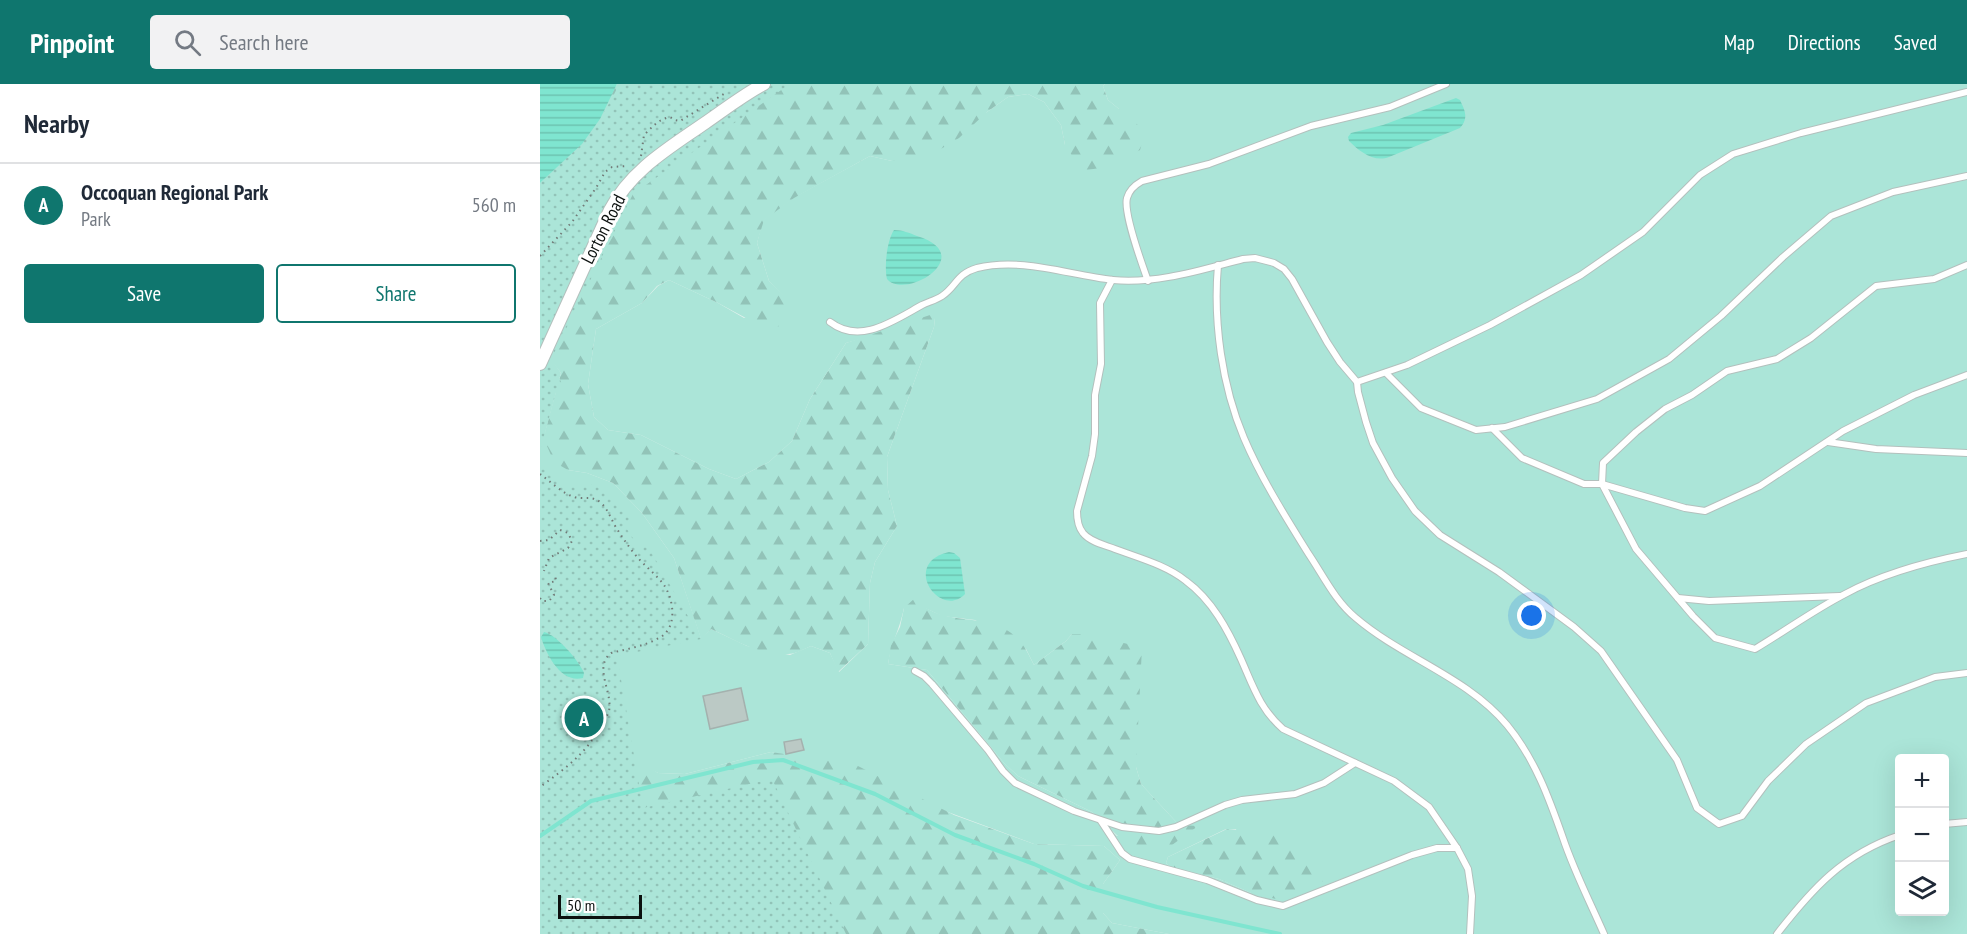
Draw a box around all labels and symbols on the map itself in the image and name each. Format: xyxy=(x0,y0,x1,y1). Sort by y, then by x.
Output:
street label: Lorton Road xyxy=(576,190,630,268)
your location xyxy=(1517,601,1546,630)
pin: A xyxy=(564,696,603,740)
scale bar xyxy=(558,892,642,920)

